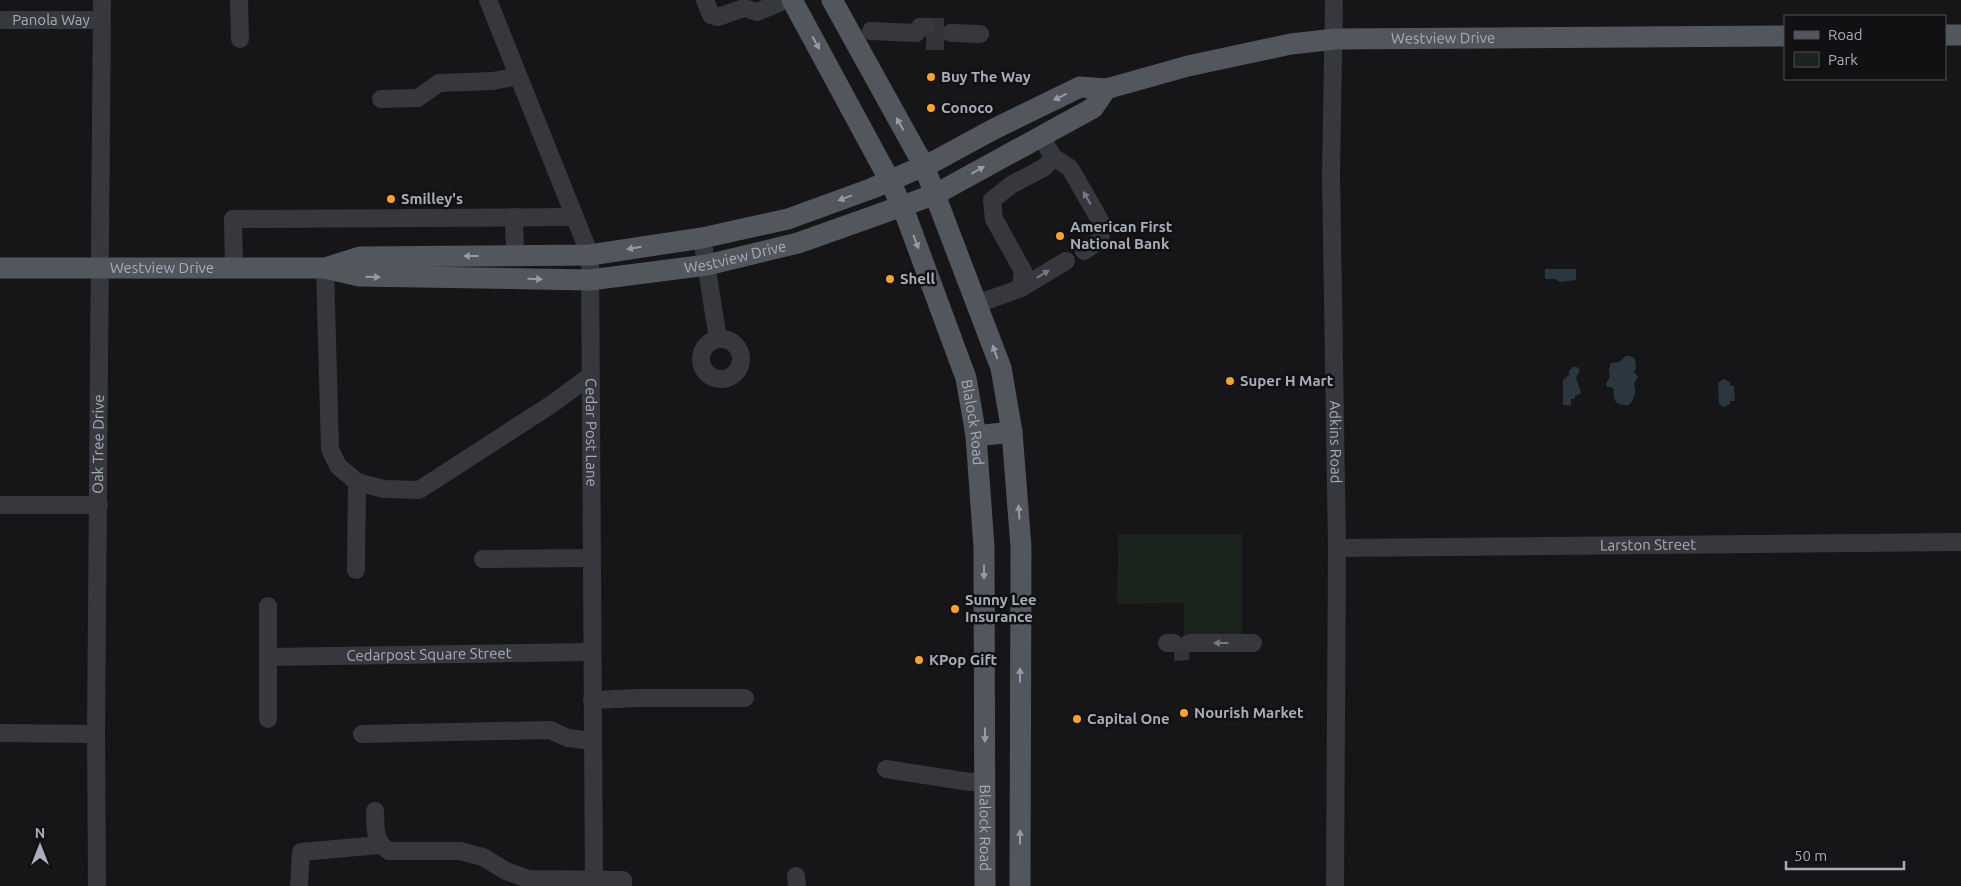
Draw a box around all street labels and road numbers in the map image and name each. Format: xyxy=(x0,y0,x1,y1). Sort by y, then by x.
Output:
street label: Panola Way xyxy=(12,11,90,28)
street label: Westview Drive xyxy=(1391,29,1495,47)
street label: Westview Drive xyxy=(683,237,788,276)
street label: Westview Drive xyxy=(110,259,214,276)
street label: Cedar Post Lane xyxy=(583,378,600,487)
street label: Blalock Road xyxy=(958,378,987,466)
street label: Oak Tree Drive xyxy=(89,394,107,494)
street label: Adkins Road xyxy=(1327,400,1345,484)
street label: Larston Street xyxy=(1600,536,1696,553)
street label: Cedarpost Square Street xyxy=(346,644,512,664)
street label: Blalock Road xyxy=(977,784,994,871)

